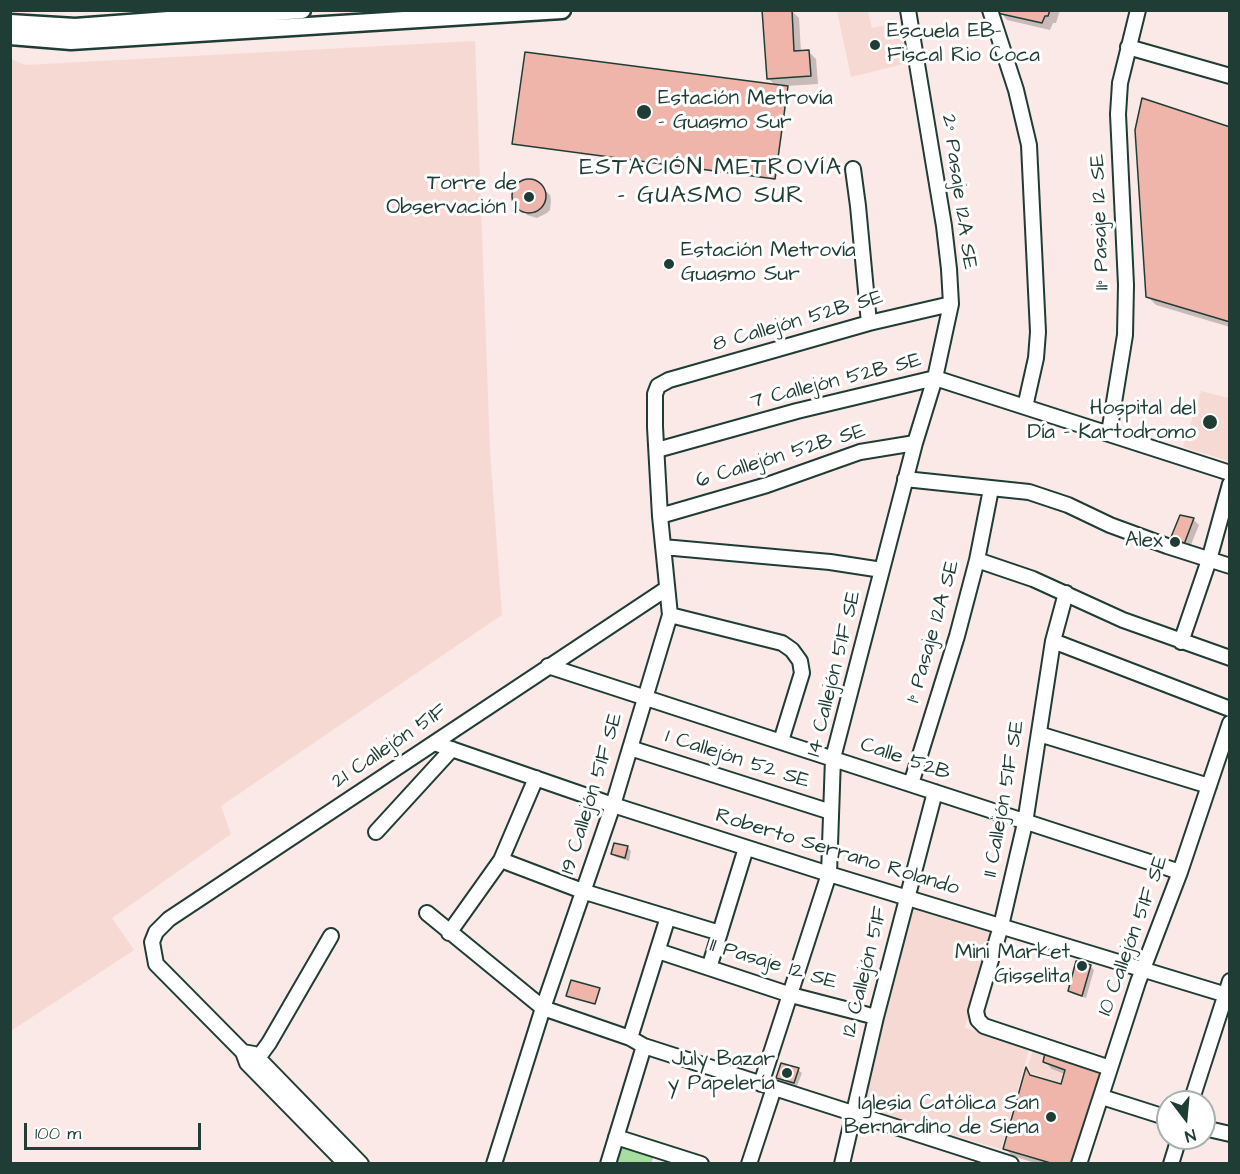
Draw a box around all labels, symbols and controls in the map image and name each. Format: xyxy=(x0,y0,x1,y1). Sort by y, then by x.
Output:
place label: Escuela EB- Fiscal Rio Coca xyxy=(887,20,1040,70)
marker: Escuela EB- Fiscal Rio Coca xyxy=(868,38,882,52)
place label: Estación Metrovía - Guasmo Sur xyxy=(658,87,833,137)
marker: Estación Metrovía - Guasmo Sur xyxy=(635,103,653,121)
street label: 2° Pasaje 12A SE xyxy=(935,113,981,271)
street label: 11° Pasaje 12 SE xyxy=(1086,153,1116,291)
district label: ESTACIÓN METROVÍA - GUASMO SUR xyxy=(579,155,843,211)
place label: Torre de Observación 1 xyxy=(386,172,517,222)
marker: Torre de Observación 1 xyxy=(522,190,536,204)
place label: Estación Metrovía Guasmo Sur xyxy=(681,239,856,289)
marker: Estación Metrovía Guasmo Sur xyxy=(662,257,676,271)
street label: 8 Callejón 52B SE xyxy=(710,286,886,358)
street label: 7 Callejón 52B SE xyxy=(748,349,924,415)
place label: Hospital del Día - Kartodromo xyxy=(1028,397,1196,447)
marker: Hospital del Día - Kartodromo xyxy=(1201,413,1219,431)
street label: 6 Callejón 52B SE xyxy=(693,419,869,495)
place label: Alex xyxy=(1125,529,1163,555)
marker: Alex xyxy=(1168,535,1182,549)
street label: 1° Pasaje 12A SE xyxy=(902,558,966,706)
street label: 14 Callejón 51F SE xyxy=(802,589,868,759)
street label: 21 Callejón 51F xyxy=(328,699,452,795)
street label: 19 Callejón 51F SE xyxy=(556,710,630,878)
street label: 11 Callejón 51F SE xyxy=(979,719,1031,879)
street label: 1 Callejón 52 SE xyxy=(662,725,812,795)
street label: Calle 52B xyxy=(857,733,953,787)
street label: Roberto Serrano Rolando xyxy=(712,804,962,902)
street label: 10 Callejón 51F SE xyxy=(1093,852,1175,1020)
street label: 12 Callejón 51F xyxy=(838,904,894,1040)
street label: 11 Pasaje 12 SE xyxy=(706,934,840,996)
place label: Mini Market Gisselita xyxy=(955,941,1070,991)
marker: Mini Market Gisselita xyxy=(1075,959,1089,973)
place label: July Bazar y Papelería xyxy=(668,1048,775,1098)
marker: July Bazar y Papelería xyxy=(780,1066,794,1080)
north arrow xyxy=(1156,1090,1216,1150)
place label: Iglesia Católica San Bernardino de Siena xyxy=(844,1092,1039,1142)
marker: Iglesia Católica San Bernardino de Siena xyxy=(1044,1110,1058,1124)
scale bar xyxy=(27,1111,204,1149)
text: 100 m xyxy=(35,1121,81,1146)
text: N xyxy=(1183,1123,1198,1147)

